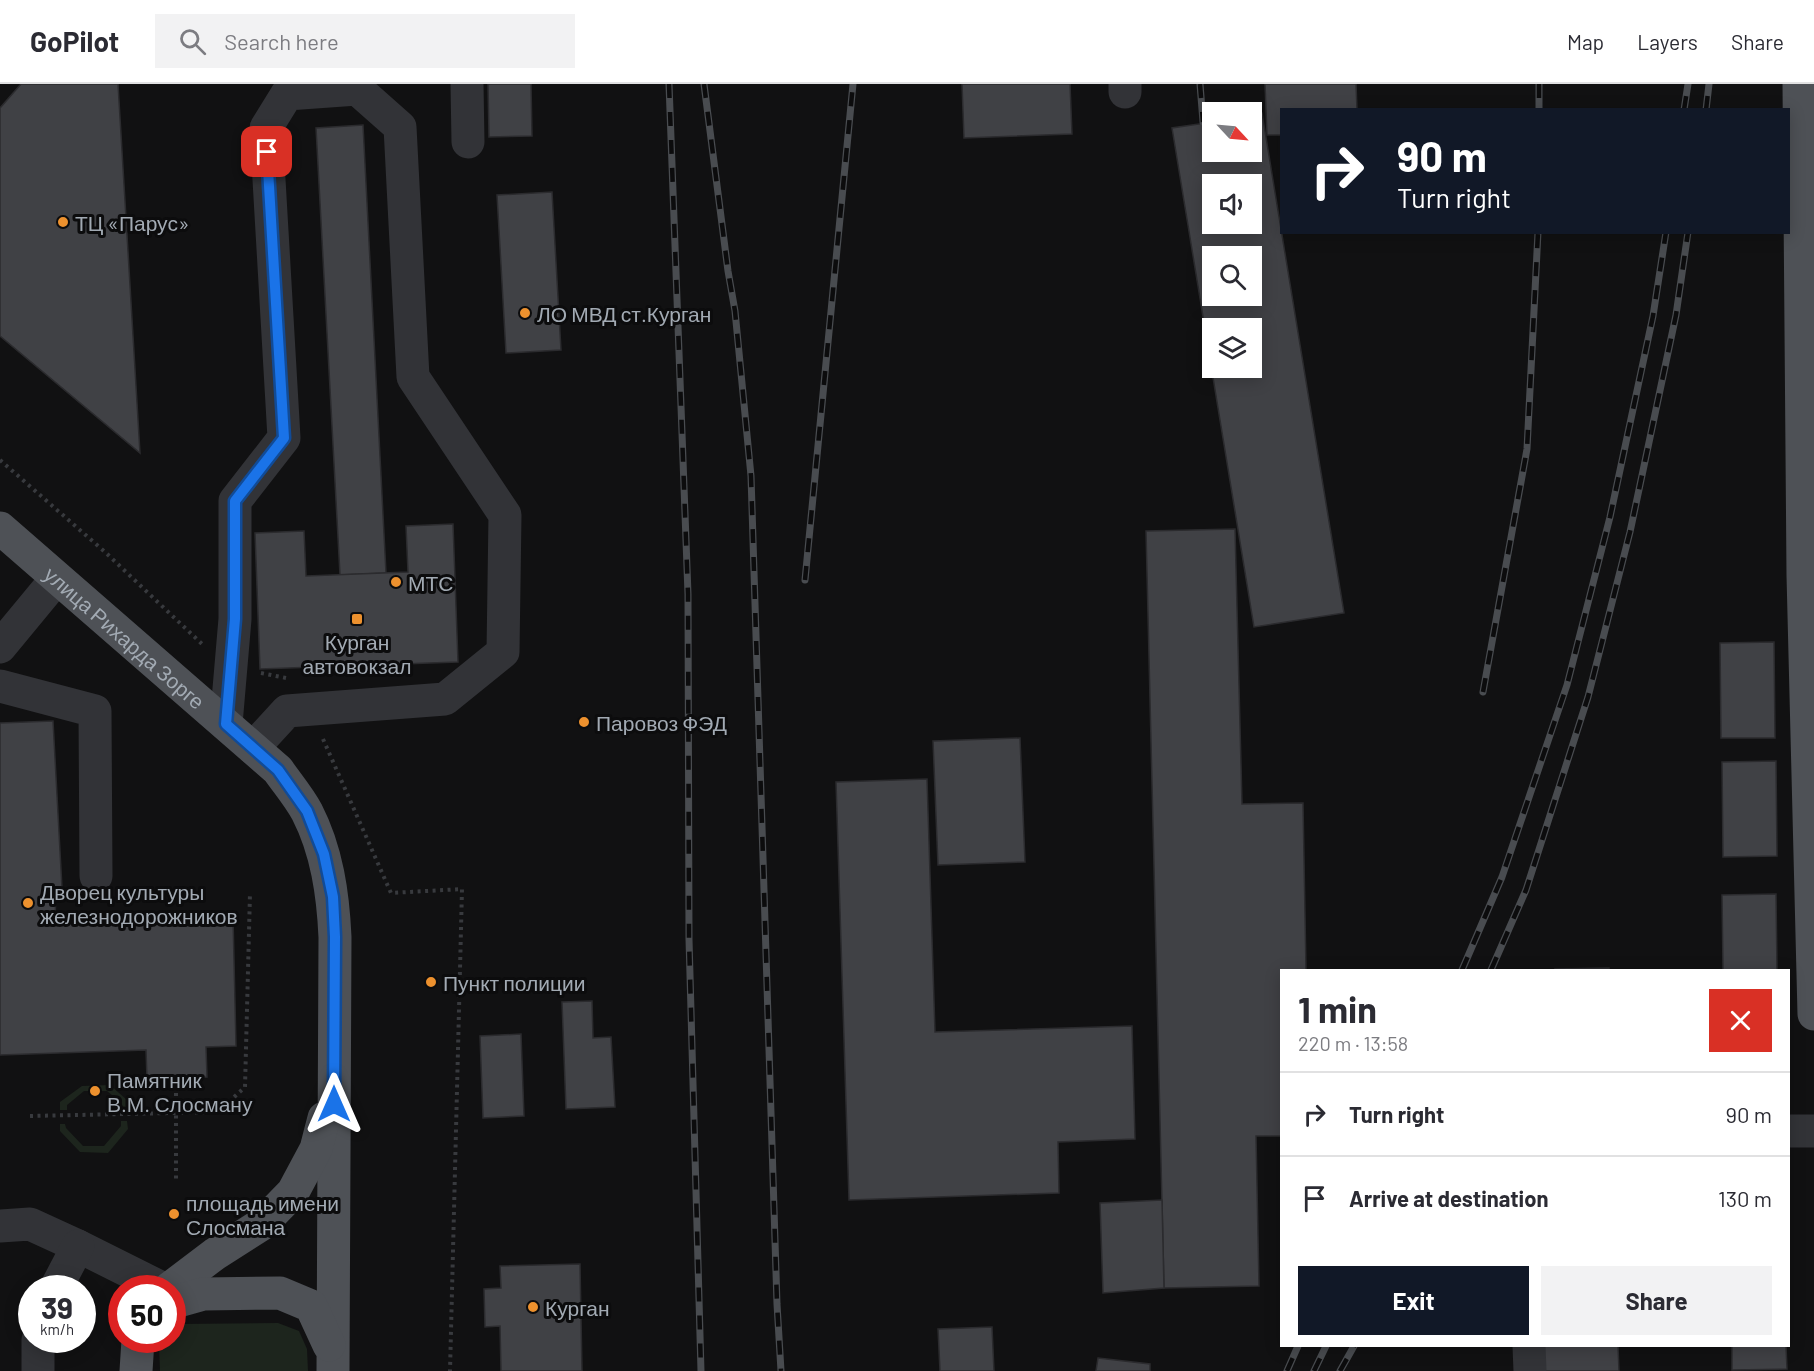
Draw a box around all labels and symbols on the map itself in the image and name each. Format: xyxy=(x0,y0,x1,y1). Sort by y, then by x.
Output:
north arrow xyxy=(1202,102,1262,162)
pin xyxy=(241,126,292,177)
place label: ТЦ «Парус» xyxy=(75,210,189,235)
marker: ТЦ «Парус» xyxy=(56,215,70,229)
place label: ЛО МВД ст.Курган xyxy=(537,301,711,326)
marker: ЛО МВД ст.Курган xyxy=(518,306,532,320)
street label: улица Рихарда Зорге xyxy=(40,561,210,713)
place label: МТС xyxy=(408,570,454,595)
marker: МТС xyxy=(389,575,403,589)
marker: Курган автовокзал xyxy=(350,612,364,626)
place label: Курган автовокзал xyxy=(302,629,412,678)
place label: Паровоз ФЭД xyxy=(596,710,727,735)
marker: Паровоз ФЭД xyxy=(577,715,591,729)
place label: Дворец культуры железнодорожников xyxy=(40,879,238,928)
marker: Дворец культуры железнодорожников xyxy=(21,896,35,910)
place label: Пункт полиции xyxy=(443,970,586,995)
marker: Пункт полиции xyxy=(424,975,438,989)
place label: Памятник В.М. Слосману xyxy=(107,1067,253,1116)
position arrow xyxy=(302,1072,366,1136)
marker: Памятник В.М. Слосману xyxy=(88,1084,102,1098)
place label: площадь имени Слосмана xyxy=(186,1190,339,1239)
marker: площадь имени Слосмана xyxy=(167,1207,181,1221)
speed limit sign: 50 xyxy=(108,1275,186,1353)
place label: Курган xyxy=(545,1295,610,1320)
marker: Курган xyxy=(526,1300,540,1314)

